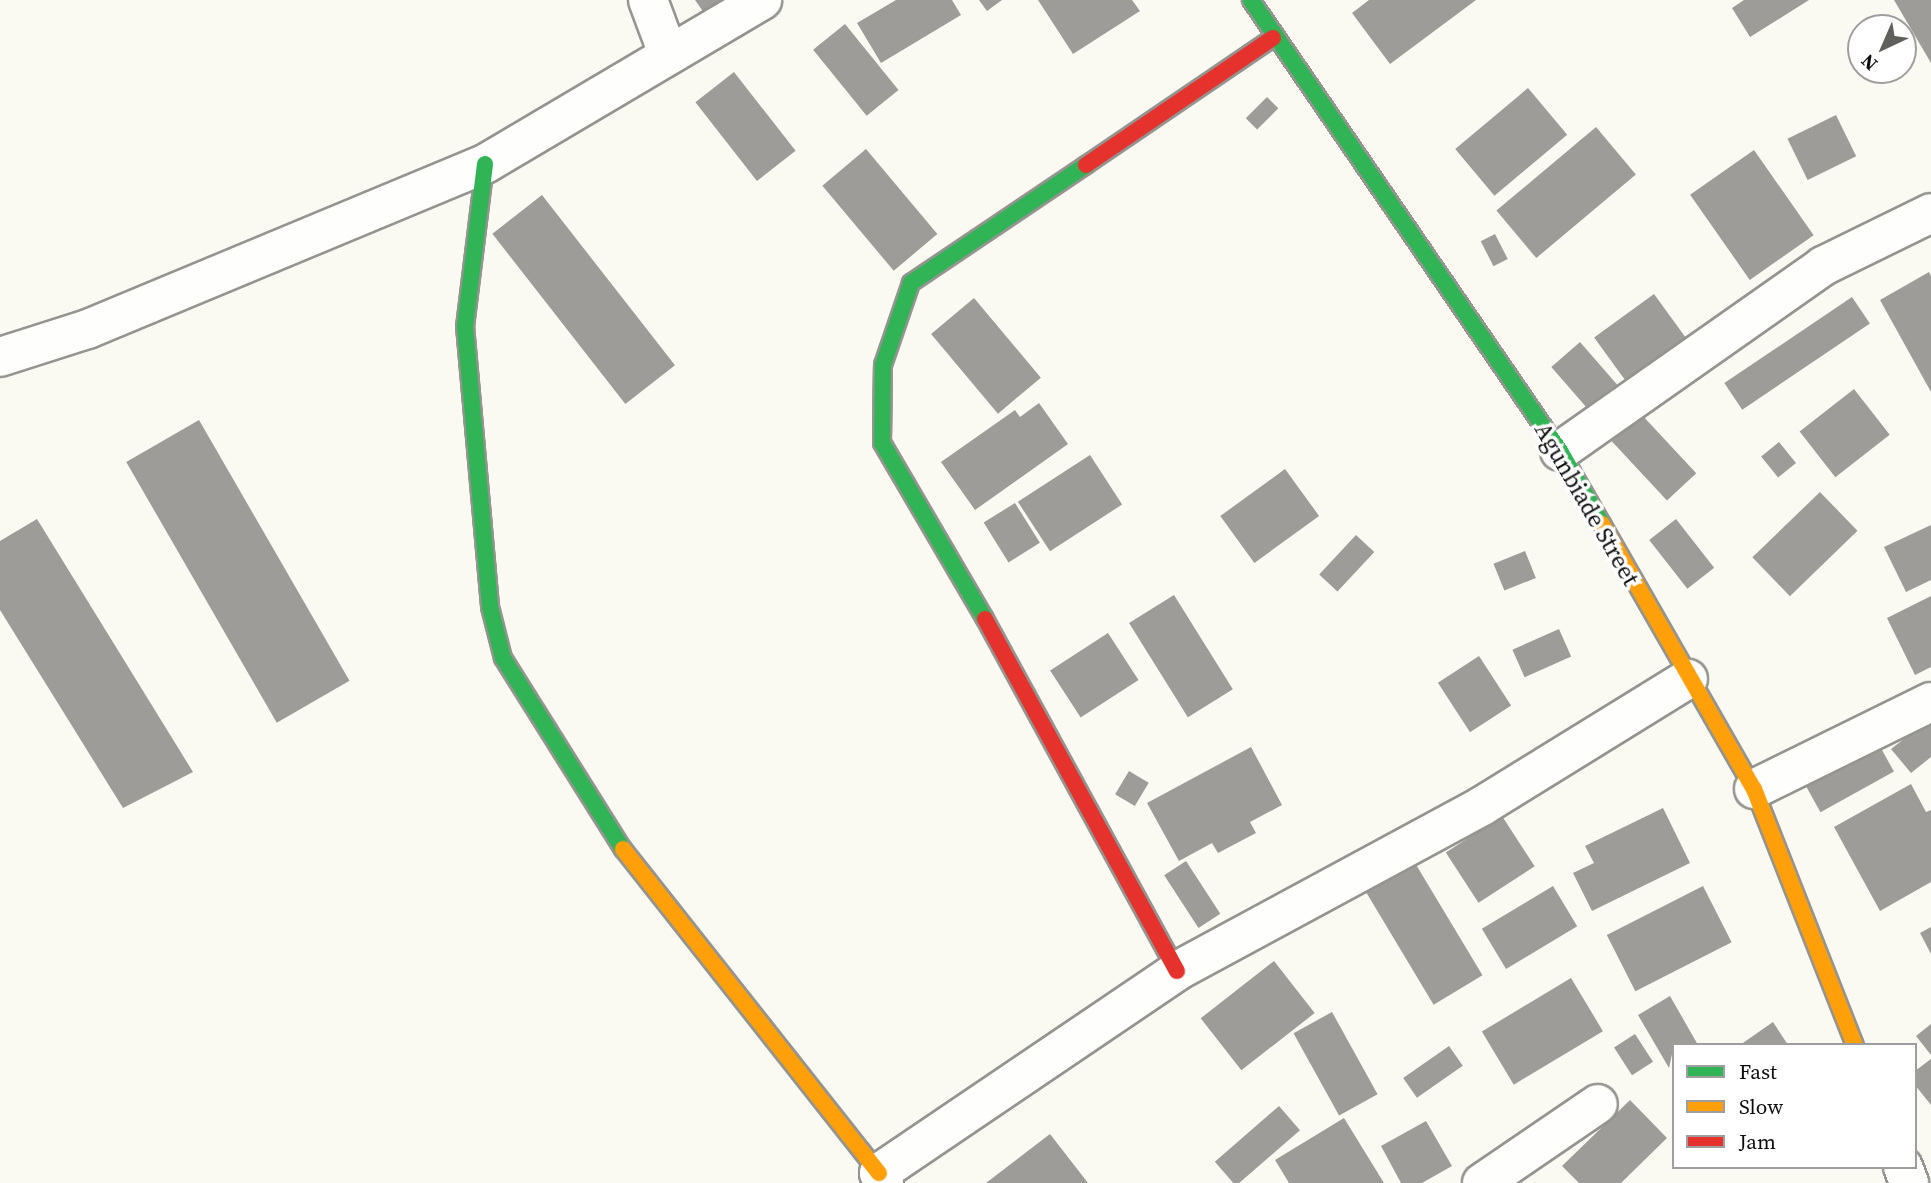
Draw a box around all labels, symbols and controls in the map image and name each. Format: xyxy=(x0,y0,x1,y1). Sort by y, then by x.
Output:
north arrow xyxy=(1847,14,1917,84)
text: N xyxy=(1855,49,1883,77)
street label: Agunbiade Street xyxy=(1529,417,1645,591)
legend xyxy=(1672,1043,1917,1169)
text: Fast xyxy=(1739,1057,1777,1086)
text: Slow xyxy=(1739,1092,1783,1121)
text: Jam xyxy=(1739,1127,1776,1156)

